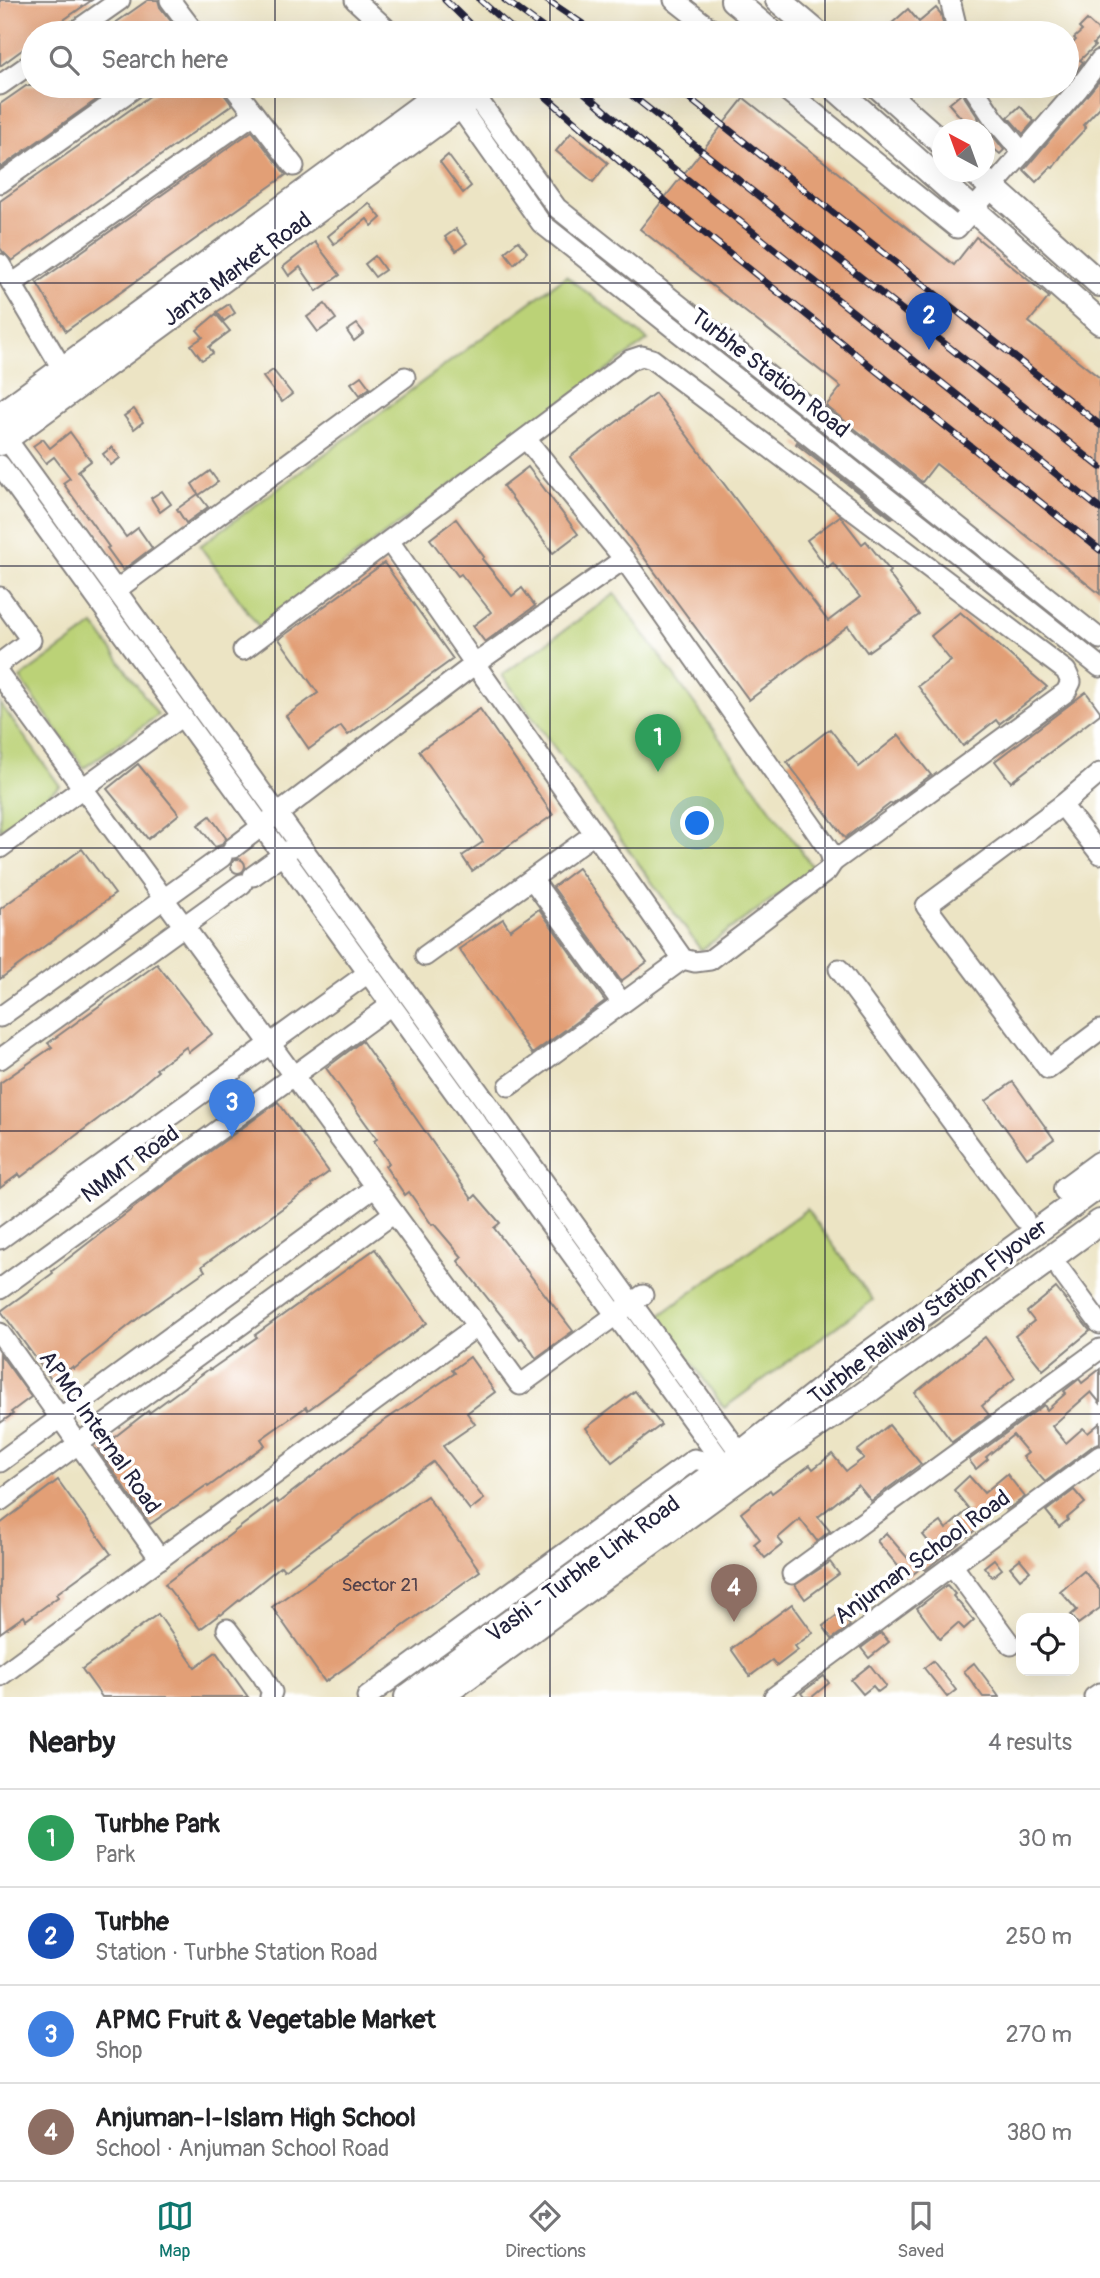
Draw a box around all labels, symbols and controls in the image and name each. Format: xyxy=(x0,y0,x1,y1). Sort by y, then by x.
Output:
search box xyxy=(21,21,1079,98)
icon: search xyxy=(45,41,83,79)
text: Search here xyxy=(101,44,228,76)
north arrow xyxy=(932,119,995,182)
street label: Janta Market Road xyxy=(157,205,317,333)
pin: 2 xyxy=(906,292,952,350)
street label: Turbhe Station Road xyxy=(685,302,855,444)
pin: 1 xyxy=(635,714,681,772)
your location xyxy=(680,806,714,840)
pin: 3 xyxy=(209,1079,255,1137)
street label: NMMT Road xyxy=(75,1119,185,1209)
street label: Turbhe Railway Station Flyover xyxy=(802,1212,1054,1412)
street label: APMC Internal Road xyxy=(33,1345,167,1519)
street label: Anjuman School Road xyxy=(828,1483,1016,1631)
street label: Vashi - Turbhe Link Road xyxy=(481,1489,685,1649)
pin: 4 xyxy=(711,1564,757,1622)
house number: Sector 21 xyxy=(342,1573,418,1597)
map controls xyxy=(1016,1613,1079,1676)
button: locate xyxy=(1016,1613,1079,1676)
text: Nearby xyxy=(28,1724,115,1761)
text: 4 results xyxy=(988,1728,1072,1757)
text: Turbhe Park xyxy=(95,1808,220,1840)
text: 1 xyxy=(47,1824,56,1853)
text: 30 m xyxy=(1018,1824,1072,1853)
text: Park xyxy=(95,1840,135,1869)
text: Turbhe xyxy=(95,1906,169,1938)
text: 2 xyxy=(45,1922,57,1951)
text: 250 m xyxy=(1006,1922,1072,1951)
text: Station · Turbhe Station Road xyxy=(95,1938,378,1967)
text: APMC Fruit & Vegetable Market xyxy=(95,2004,436,2036)
text: 3 xyxy=(45,2020,57,2049)
text: 270 m xyxy=(1006,2020,1072,2049)
text: Shop xyxy=(95,2036,143,2065)
text: Anjuman-I-Islam High School xyxy=(95,2102,416,2134)
text: 4 xyxy=(44,2118,58,2147)
text: 380 m xyxy=(1006,2118,1072,2147)
text: School · Anjuman School Road xyxy=(95,2134,389,2163)
tab: Map xyxy=(156,2197,194,2263)
tab: Directions xyxy=(505,2197,586,2263)
tab: Saved xyxy=(897,2197,944,2263)

